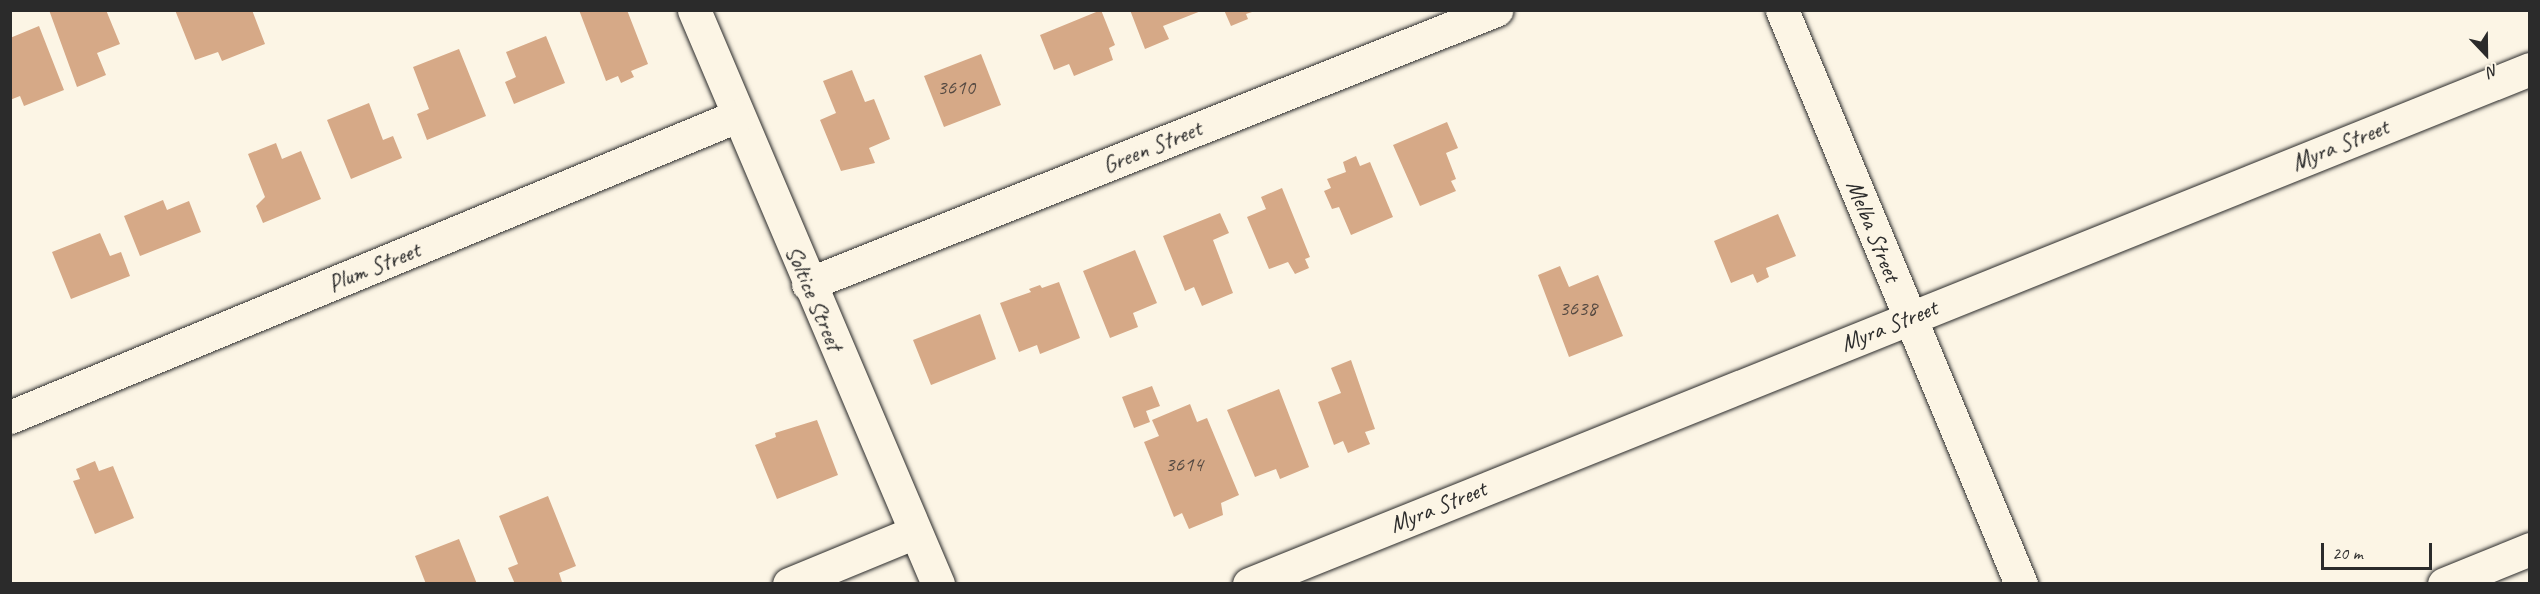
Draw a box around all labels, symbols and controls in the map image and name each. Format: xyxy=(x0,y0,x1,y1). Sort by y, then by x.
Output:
north arrow xyxy=(2456,24,2516,84)
text: N xyxy=(2484,60,2501,82)
house number: 3610 xyxy=(937,74,975,100)
street label: Myra Street xyxy=(2287,112,2393,178)
street label: Green Street xyxy=(1098,114,1206,180)
street label: Melba Street xyxy=(1840,176,1906,286)
street label: Plum Street xyxy=(324,235,424,299)
street label: Soltice Street xyxy=(779,241,849,355)
street label: Myra Street xyxy=(1836,293,1942,359)
house number: 3638 xyxy=(1559,295,1597,321)
house number: 3614 xyxy=(1165,451,1203,477)
street label: Myra Street xyxy=(1385,474,1491,540)
scale bar xyxy=(2324,531,2435,569)
text: 20 m xyxy=(2332,542,2363,564)

